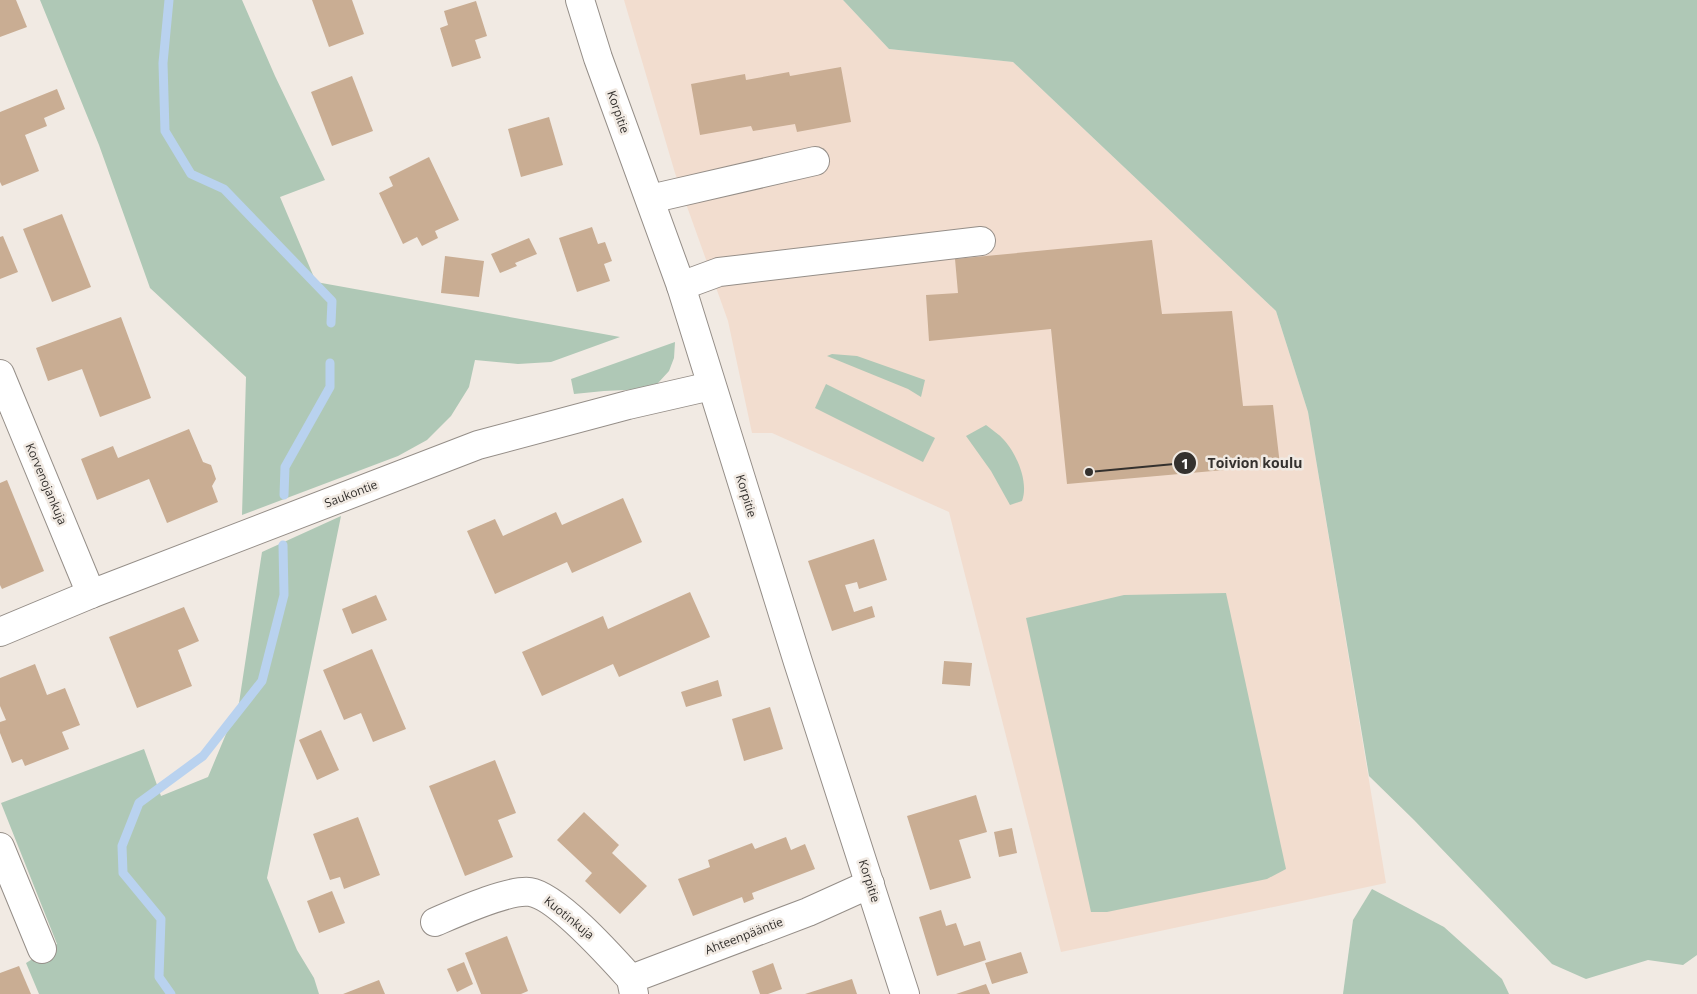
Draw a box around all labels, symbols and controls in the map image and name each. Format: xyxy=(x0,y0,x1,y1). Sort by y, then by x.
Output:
street label: Korpitie xyxy=(603,88,634,136)
street label: Korvenojankuja xyxy=(22,440,71,527)
callout: Toivion koulu xyxy=(1173,449,1313,478)
text: 1 xyxy=(1181,453,1189,473)
text: Toivion koulu xyxy=(1208,453,1302,472)
street label: Korpitie xyxy=(732,472,761,520)
street label: Saukontie xyxy=(322,476,380,511)
street label: Korpitie xyxy=(855,857,884,905)
street label: Kuotinkuja xyxy=(541,892,598,943)
street label: Ahteenpääntie xyxy=(702,913,785,958)

